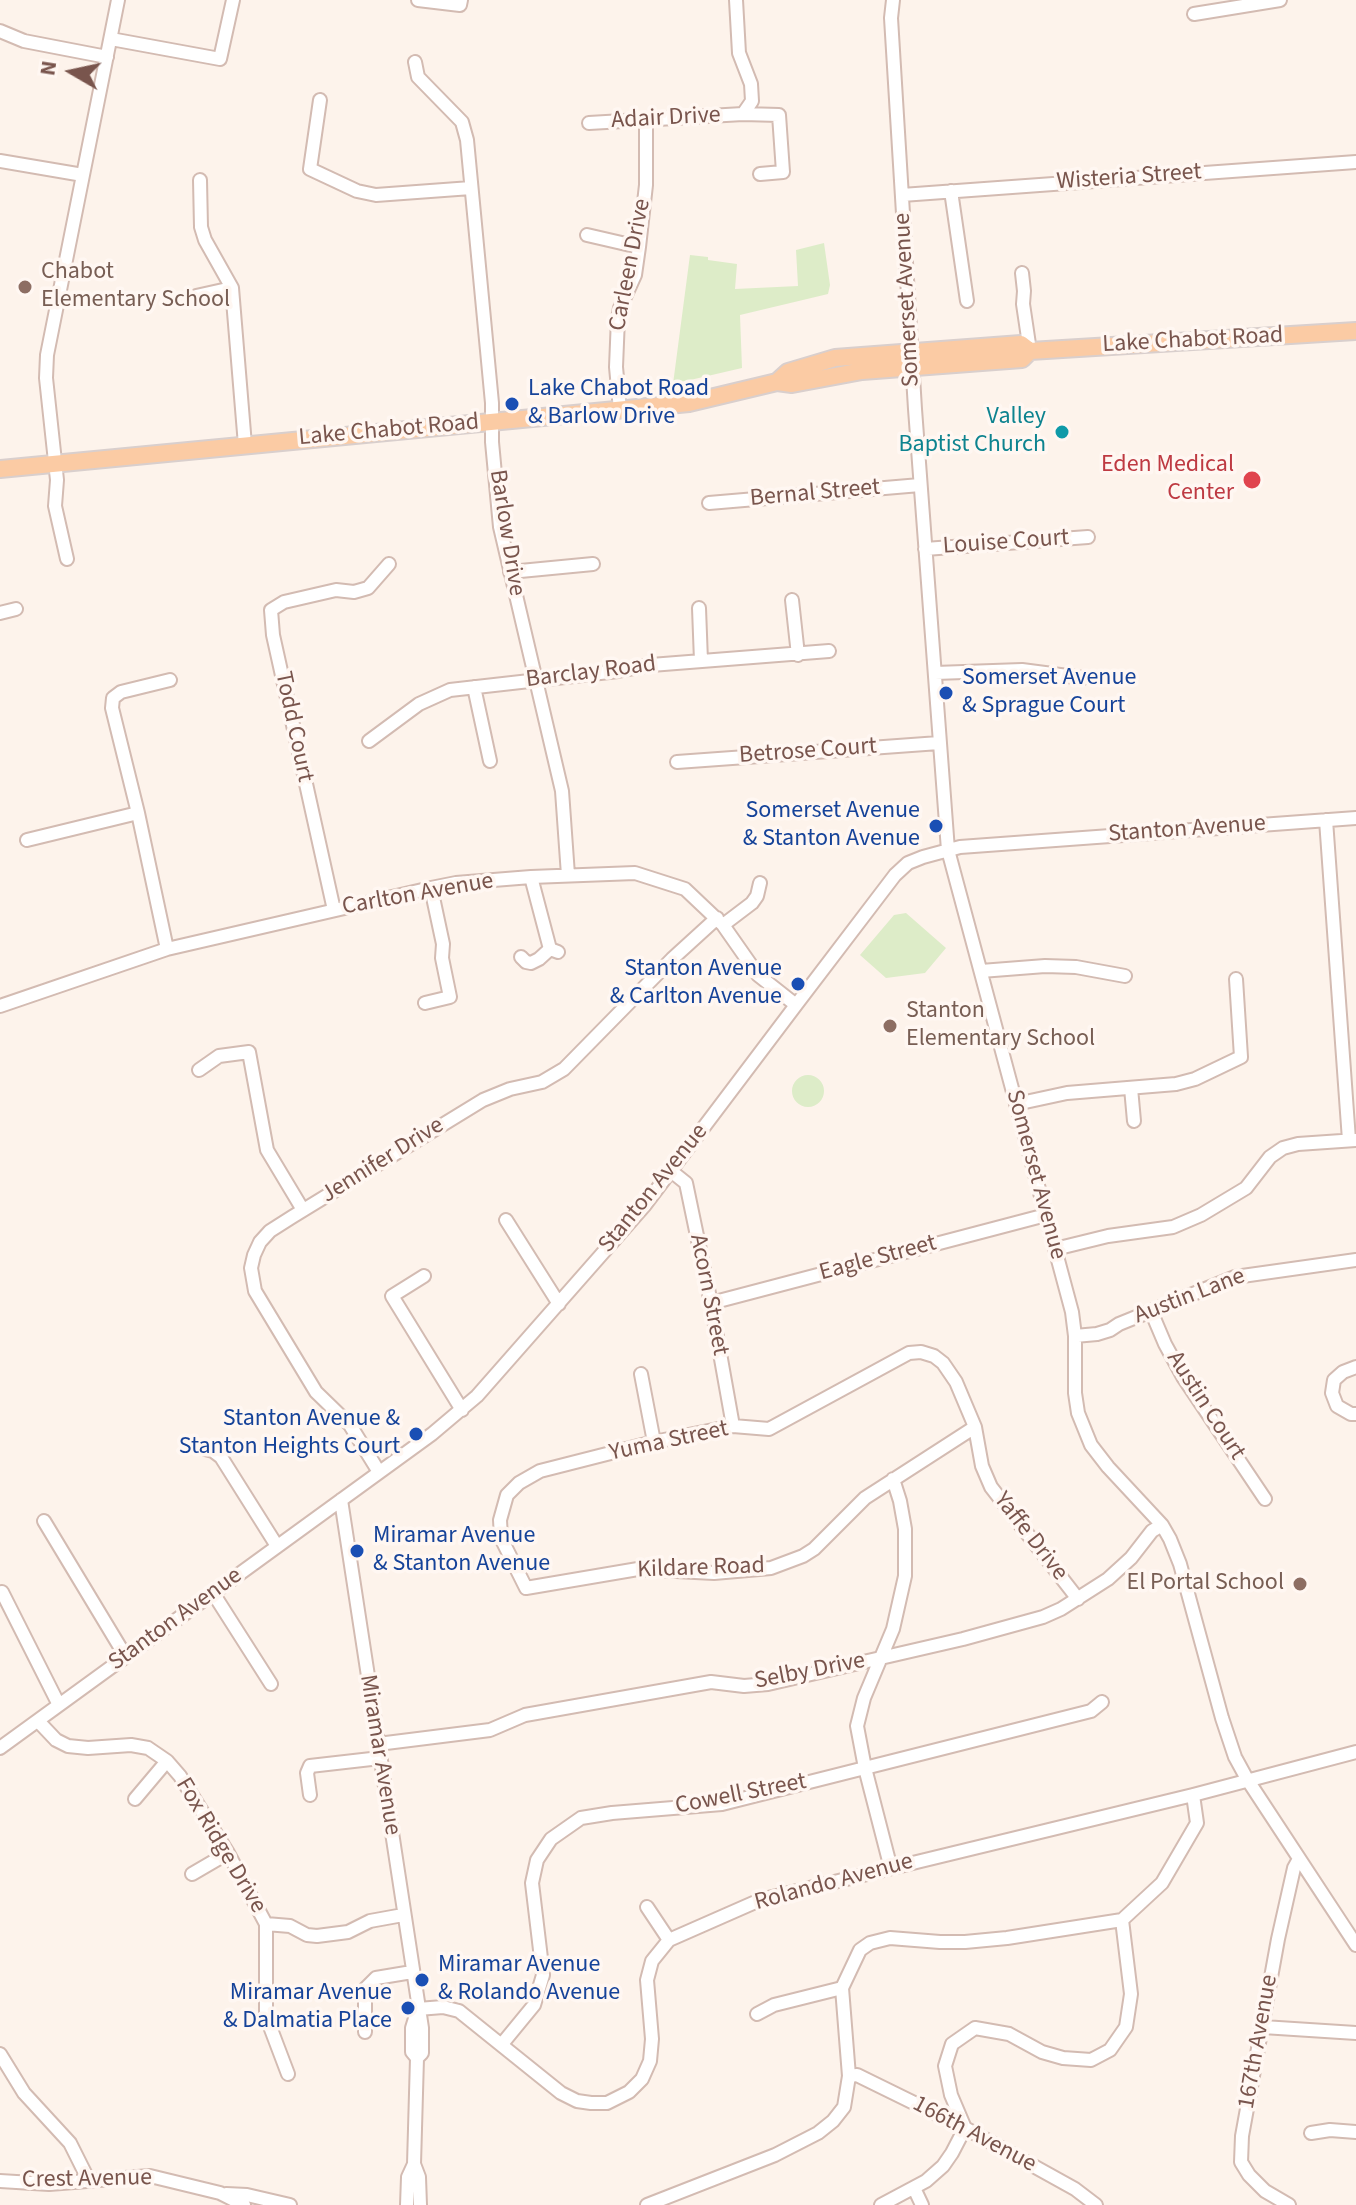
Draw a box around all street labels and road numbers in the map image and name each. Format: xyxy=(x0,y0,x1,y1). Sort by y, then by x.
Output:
street label: Adair Drive xyxy=(611,102,721,136)
street label: Wisteria Street xyxy=(1056,159,1202,197)
street label: Carleen Drive xyxy=(604,196,658,334)
street label: Somerset Avenue xyxy=(889,212,927,388)
street label: Lake Chabot Road xyxy=(1102,322,1284,360)
street label: Lake Chabot Road xyxy=(298,409,480,453)
street label: Barlow Drive xyxy=(482,468,530,598)
street label: Bernal Street xyxy=(749,474,881,514)
street label: Louise Court xyxy=(942,524,1070,562)
street label: Barclay Road xyxy=(524,651,658,695)
street label: Todd Court xyxy=(267,669,319,785)
street label: Betrose Court xyxy=(738,733,878,771)
street label: Stanton Avenue xyxy=(1107,810,1267,850)
street label: Carlton Avenue xyxy=(340,868,496,922)
street label: Somerset Avenue xyxy=(999,1087,1071,1263)
street label: Jennifer Drive xyxy=(316,1112,450,1210)
street label: Stanton Avenue xyxy=(593,1119,715,1259)
street label: Eagle Street xyxy=(816,1230,940,1288)
street label: Acorn Street xyxy=(682,1232,734,1358)
street label: Austin Lane xyxy=(1131,1263,1249,1331)
street label: Austin Court xyxy=(1159,1346,1251,1466)
street label: Yuma Street xyxy=(607,1415,731,1469)
street label: Yaffe Drive xyxy=(987,1487,1073,1587)
street label: Kildare Road xyxy=(637,1552,765,1586)
street label: Stanton Avenue xyxy=(104,1562,248,1678)
street label: Selby Drive xyxy=(752,1647,868,1697)
street label: Miramar Avenue xyxy=(352,1673,406,1837)
street label: Cowell Street xyxy=(673,1768,809,1822)
street label: Fox Ridge Drive xyxy=(168,1773,272,1919)
street label: Rolando Avenue xyxy=(752,1848,916,1918)
street label: 167th Avenue xyxy=(1233,1973,1285,2111)
street label: 166th Avenue xyxy=(907,2090,1041,2180)
street label: Crest Avenue xyxy=(22,2164,152,2196)

